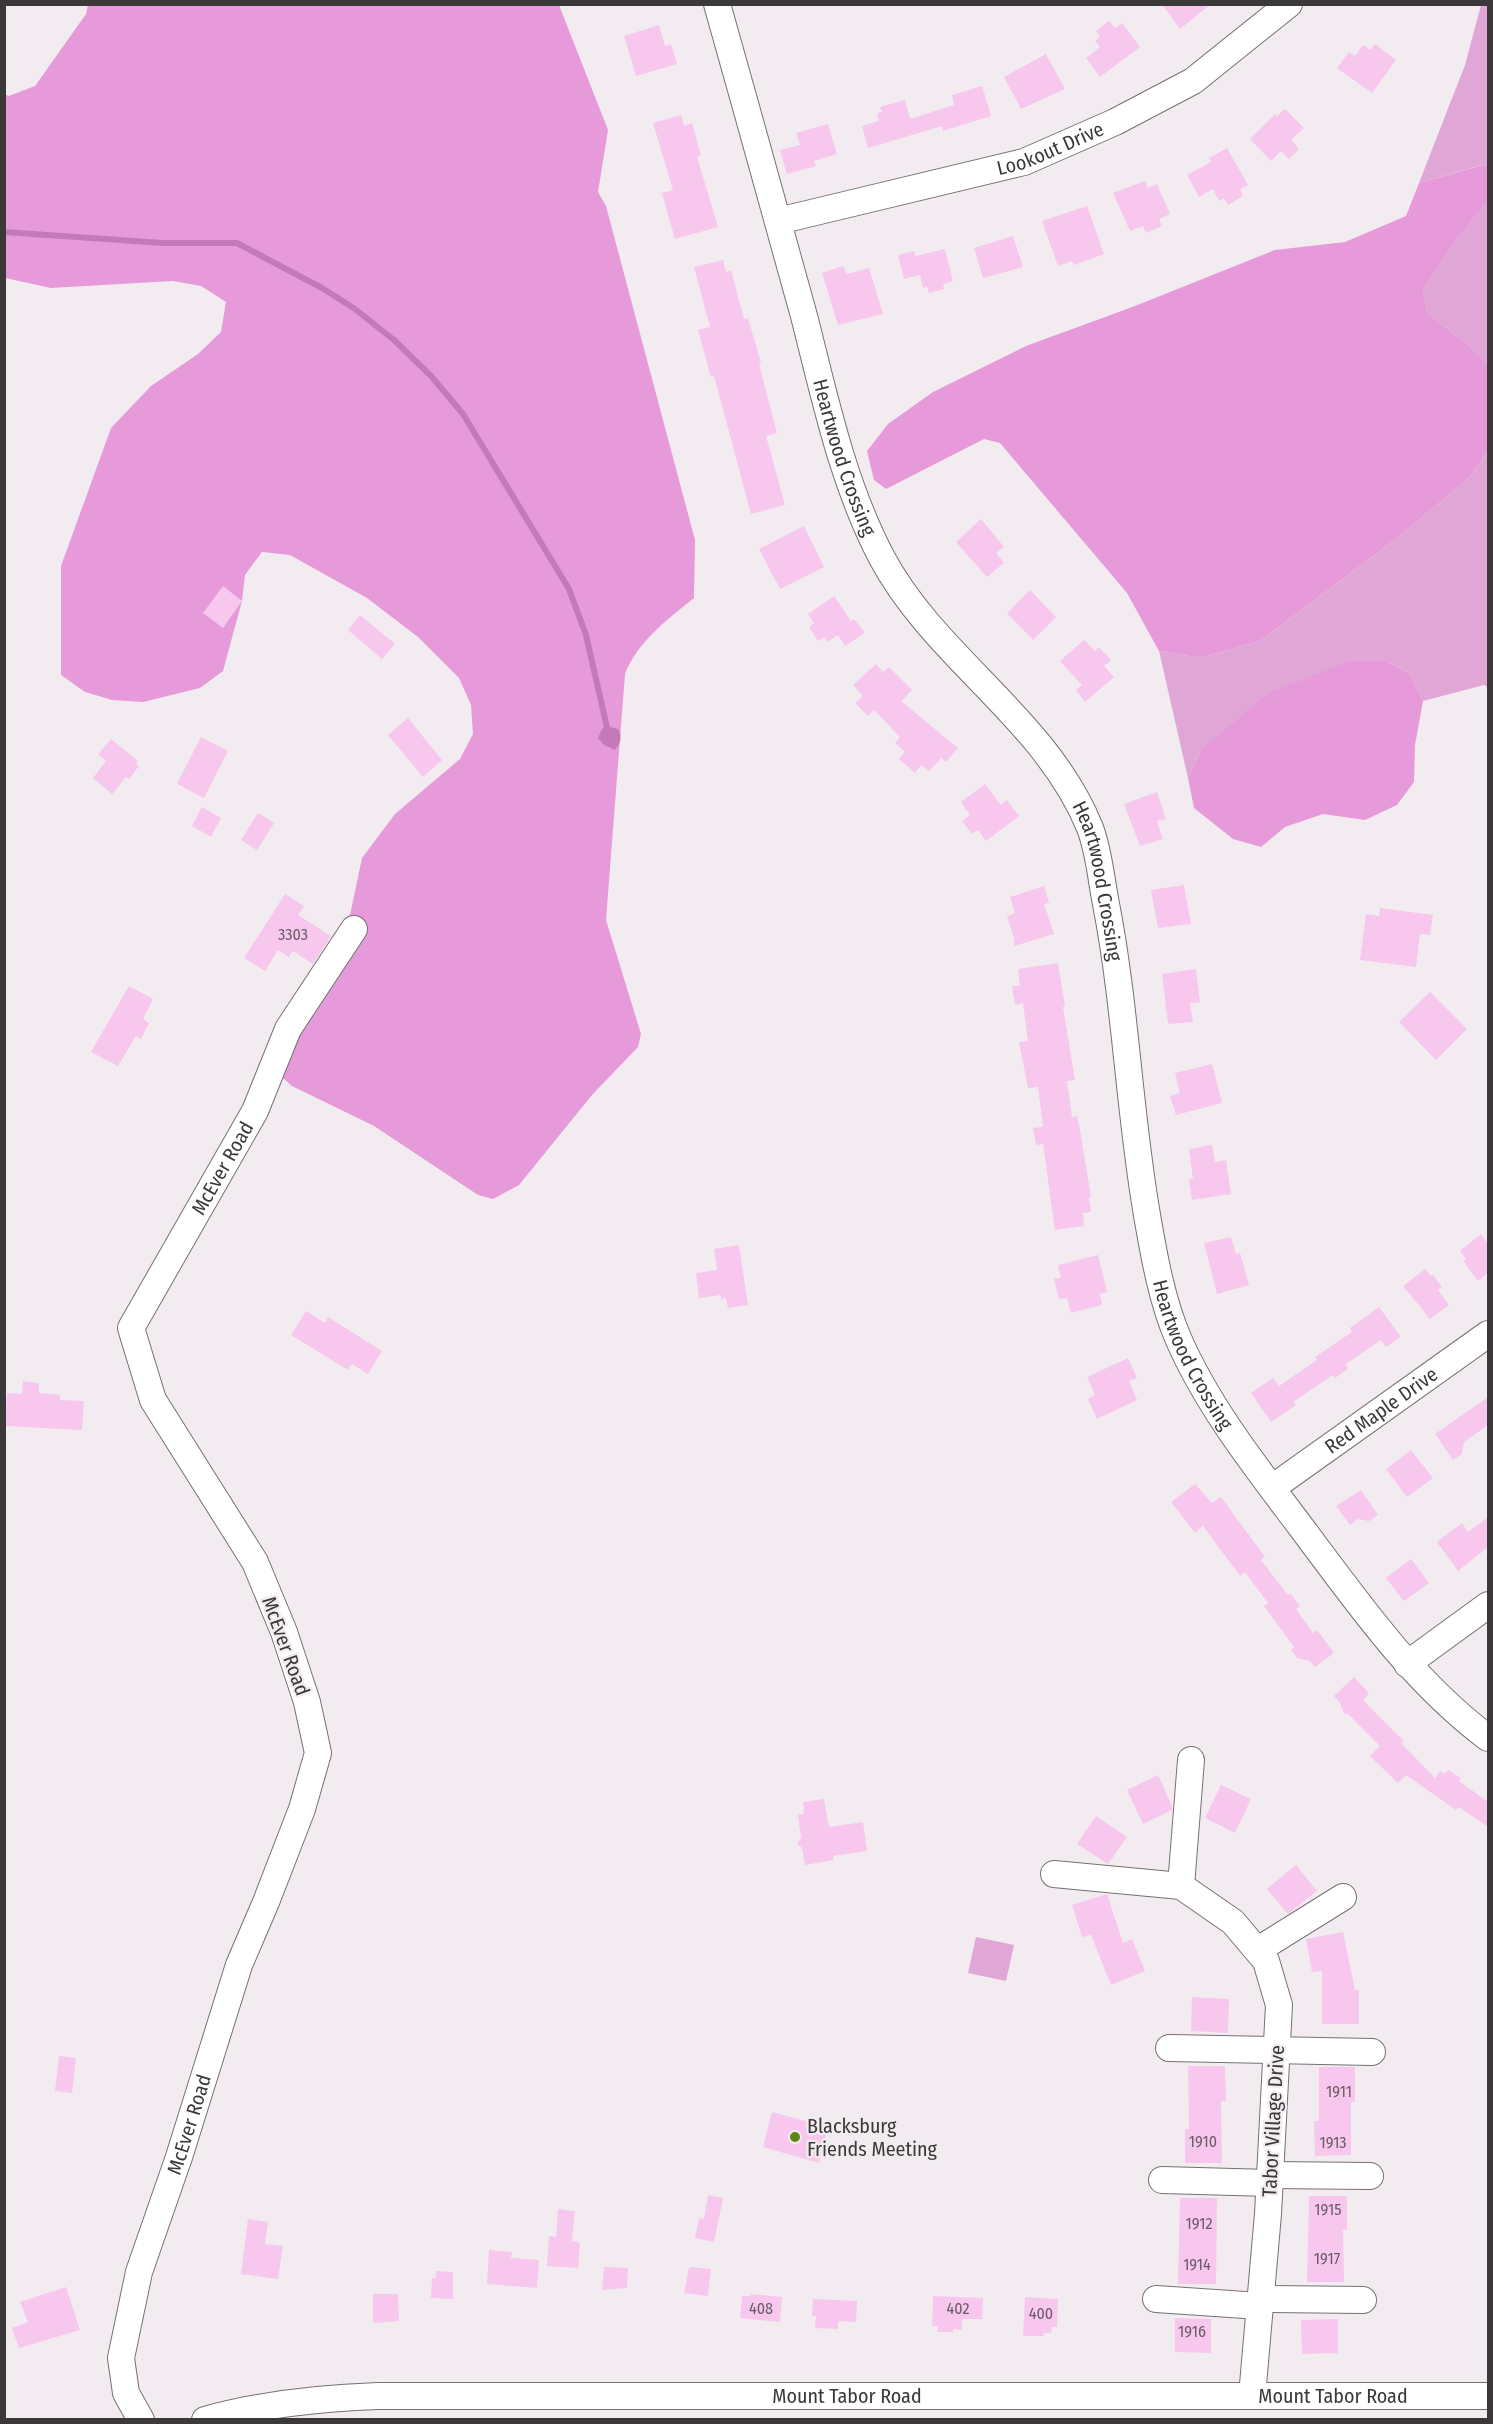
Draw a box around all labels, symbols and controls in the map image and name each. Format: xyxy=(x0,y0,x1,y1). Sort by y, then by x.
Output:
street label: Lookout Drive xyxy=(994,117,1107,180)
street label: Heartwood Crossing xyxy=(808,376,882,540)
street label: Heartwood Crossing xyxy=(1067,797,1127,963)
house number: 3303 xyxy=(278,925,308,944)
street label: McEver Road xyxy=(186,1117,258,1219)
street label: Heartwood Crossing xyxy=(1148,1277,1238,1435)
street label: Red Maple Drive xyxy=(1320,1362,1442,1459)
street label: McEver Road xyxy=(257,1593,315,1699)
street label: Tabor Village Drive xyxy=(1257,2044,1289,2198)
street label: McEver Road xyxy=(162,2071,216,2178)
house number: 1911 xyxy=(1326,2082,1352,2101)
place label: Blacksburg Friends Meeting xyxy=(807,2114,938,2161)
marker: Blacksburg Friends Meeting xyxy=(788,2130,802,2144)
house number: 1910 xyxy=(1189,2132,1217,2151)
house number: 1913 xyxy=(1319,2133,1347,2152)
house number: 1915 xyxy=(1314,2200,1342,2219)
house number: 1912 xyxy=(1185,2214,1213,2233)
house number: 1917 xyxy=(1314,2249,1341,2268)
house number: 1914 xyxy=(1183,2255,1211,2274)
house number: 408 xyxy=(749,2299,773,2318)
house number: 402 xyxy=(947,2299,969,2318)
house number: 400 xyxy=(1029,2304,1053,2323)
house number: 1916 xyxy=(1178,2322,1206,2341)
street label: Mount Tabor Road xyxy=(772,2384,922,2408)
street label: Mount Tabor Road xyxy=(1258,2384,1408,2408)

